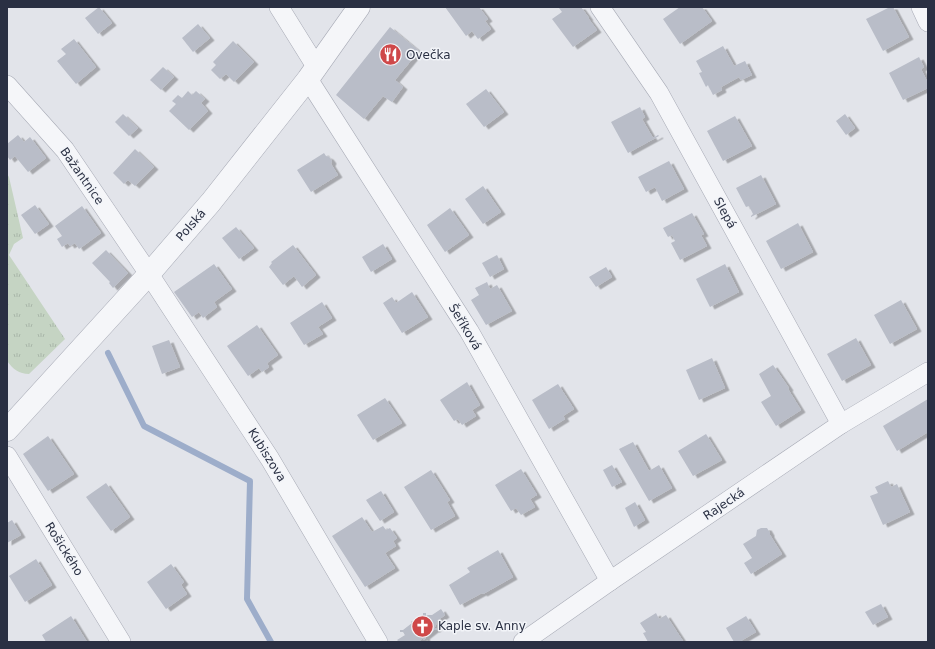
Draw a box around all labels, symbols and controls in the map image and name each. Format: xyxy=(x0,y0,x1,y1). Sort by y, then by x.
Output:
restaurant icon: Ovečka xyxy=(377,42,403,68)
place label: Ovečka xyxy=(406,48,451,62)
street label: Bažantnice xyxy=(57,145,107,207)
street label: Slepá xyxy=(711,195,739,231)
street label: Polská xyxy=(173,206,209,244)
street label: Šeříková xyxy=(446,301,485,353)
street label: Kubiszova xyxy=(245,426,289,484)
street label: Rajecká xyxy=(701,485,747,523)
street label: Rošického xyxy=(42,520,86,578)
church icon: Kaple sv. Anny xyxy=(409,613,435,639)
place label: Kaple sv. Anny xyxy=(438,619,526,633)

